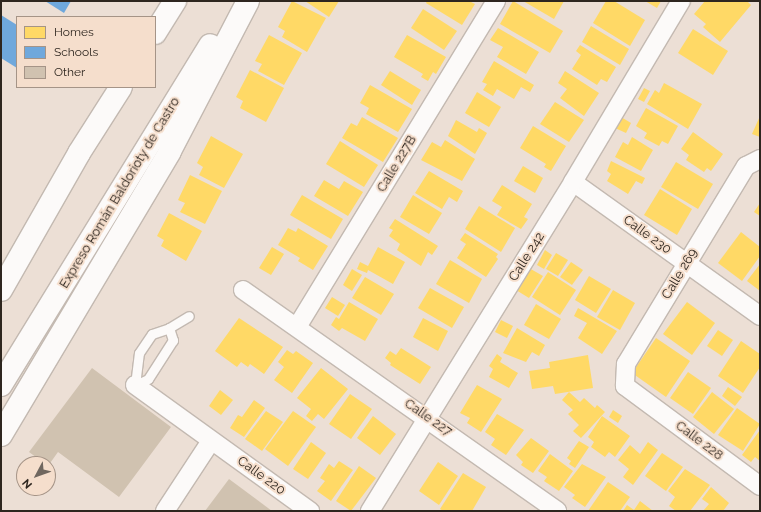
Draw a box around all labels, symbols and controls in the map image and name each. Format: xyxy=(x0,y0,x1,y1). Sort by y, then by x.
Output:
legend xyxy=(16,16,156,88)
text: Homes xyxy=(54,25,94,39)
text: Schools xyxy=(54,45,98,59)
text: Other xyxy=(54,65,85,79)
street label: Expreso Román Baldorioty de Castro xyxy=(57,95,183,291)
street label: Calle 227B xyxy=(374,133,420,195)
street label: Calle 230 xyxy=(620,212,674,258)
street label: Calle 242 xyxy=(506,230,548,284)
street label: Calle 269 xyxy=(659,246,701,302)
street label: Calle 227 xyxy=(401,396,455,440)
street label: Calle 228 xyxy=(672,418,726,464)
street label: Calle 220 xyxy=(234,453,288,499)
north arrow xyxy=(16,456,56,496)
text: N xyxy=(20,476,35,491)

